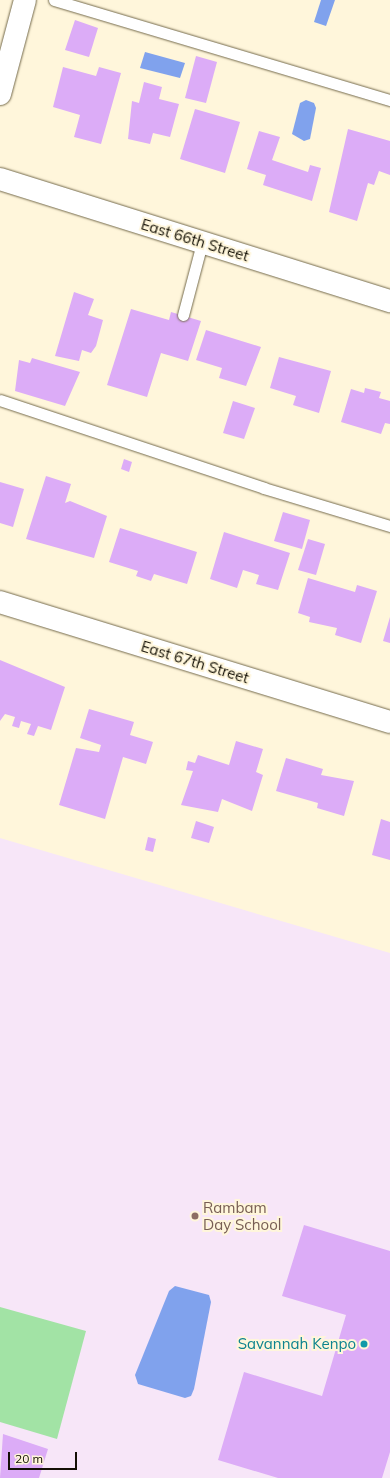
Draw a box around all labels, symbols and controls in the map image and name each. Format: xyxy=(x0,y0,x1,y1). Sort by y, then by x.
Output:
street label: East 66th Street xyxy=(139,215,251,265)
street label: East 67th Street xyxy=(139,637,251,687)
place label: Rambam Day School xyxy=(203,1198,281,1233)
marker: Rambam Day School xyxy=(190,1211,200,1221)
place label: Savannah Kenpo xyxy=(238,1335,356,1353)
marker: Savannah Kenpo xyxy=(359,1339,369,1349)
scale bar xyxy=(10,1444,79,1470)
text: 20 m xyxy=(15,1451,43,1466)

